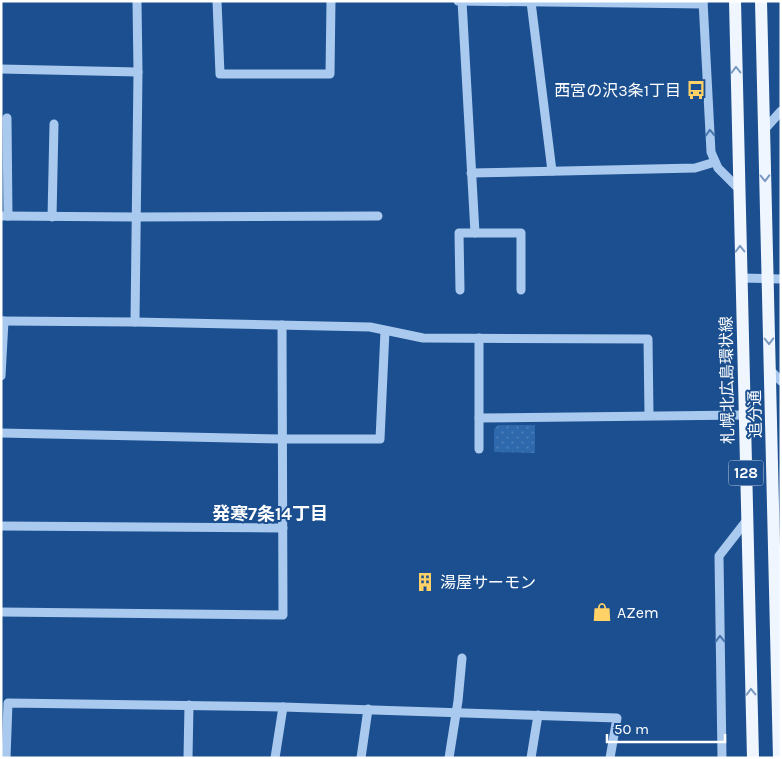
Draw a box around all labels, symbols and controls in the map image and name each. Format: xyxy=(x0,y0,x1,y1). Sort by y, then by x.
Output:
one-way arrow xyxy=(731,66,741,74)
bus stop icon: 西宮の沢3条1丁目 xyxy=(685,79,707,101)
place label: 西宮の沢3条1丁目 xyxy=(554,81,681,100)
one-way arrow xyxy=(704,129,715,137)
one-way arrow xyxy=(760,175,771,183)
one-way arrow xyxy=(735,245,746,253)
street label: 札幌北広島環状線 xyxy=(716,316,738,444)
one-way arrow xyxy=(764,338,774,345)
street label: 追分通 xyxy=(745,390,765,438)
road number: 128 xyxy=(728,460,764,486)
district label: 発寒7条14丁目 xyxy=(212,503,328,525)
building icon: 湯屋サーモン xyxy=(414,571,436,593)
place label: 湯屋サーモン xyxy=(440,573,536,592)
shop icon: AZem xyxy=(591,601,613,623)
place label: AZem xyxy=(617,603,659,622)
one-way arrow xyxy=(715,635,726,643)
one-way arrow xyxy=(746,687,756,695)
scale bar xyxy=(607,712,724,744)
text: 50 m xyxy=(614,720,649,738)

